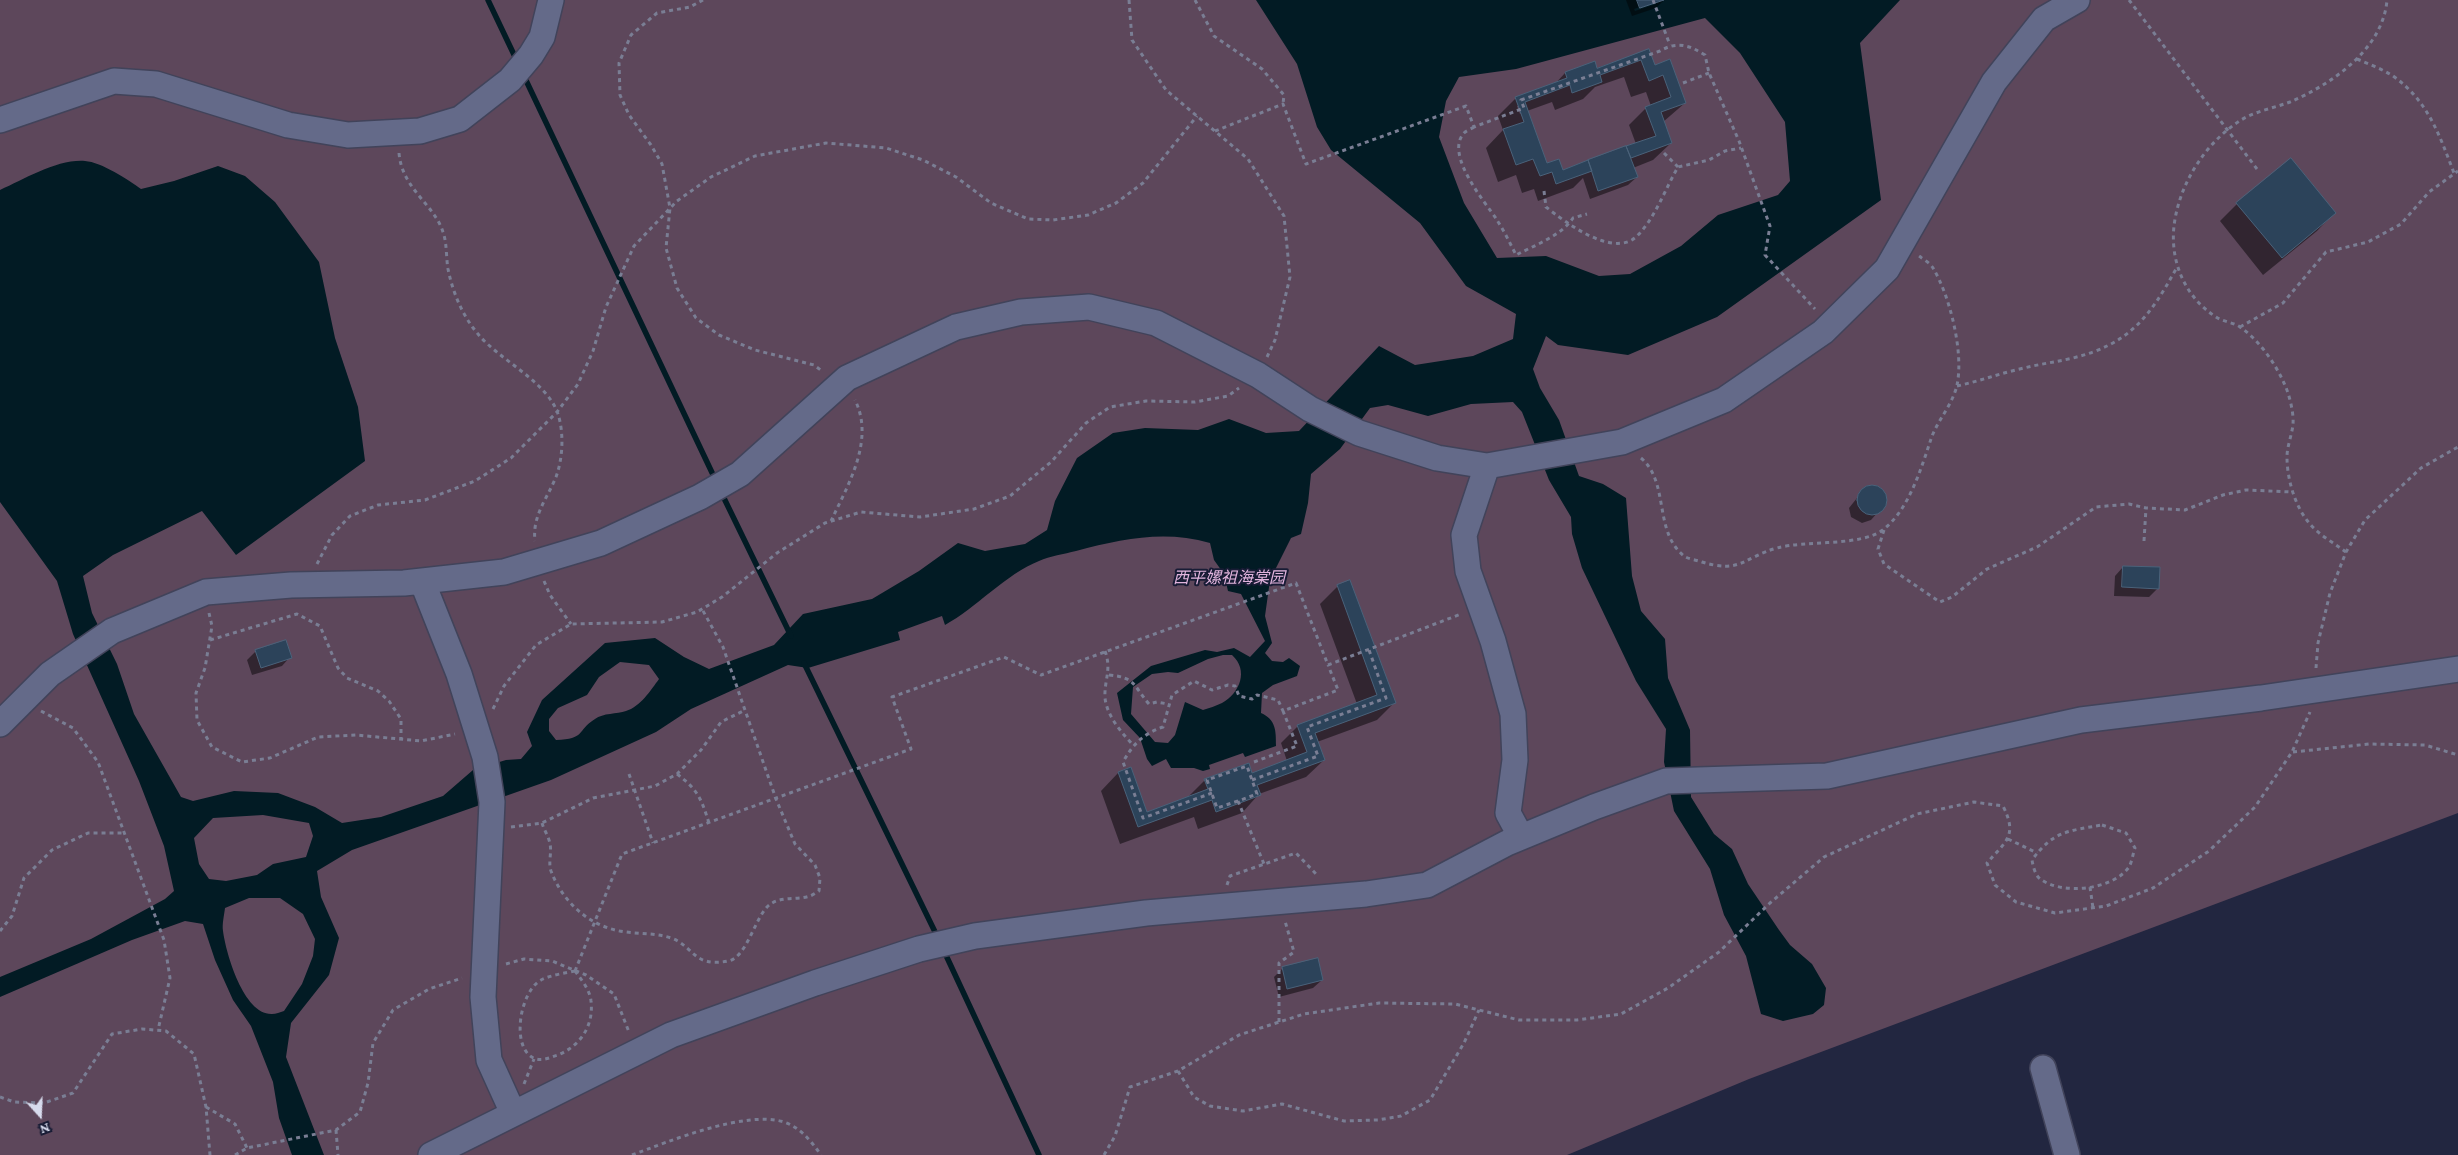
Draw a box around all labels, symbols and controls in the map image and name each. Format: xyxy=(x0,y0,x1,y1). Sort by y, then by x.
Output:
park label: 西平嫘祖海棠园 xyxy=(1173,568,1285,588)
north arrow xyxy=(15,1090,65,1140)
text: N xyxy=(38,1120,52,1138)

